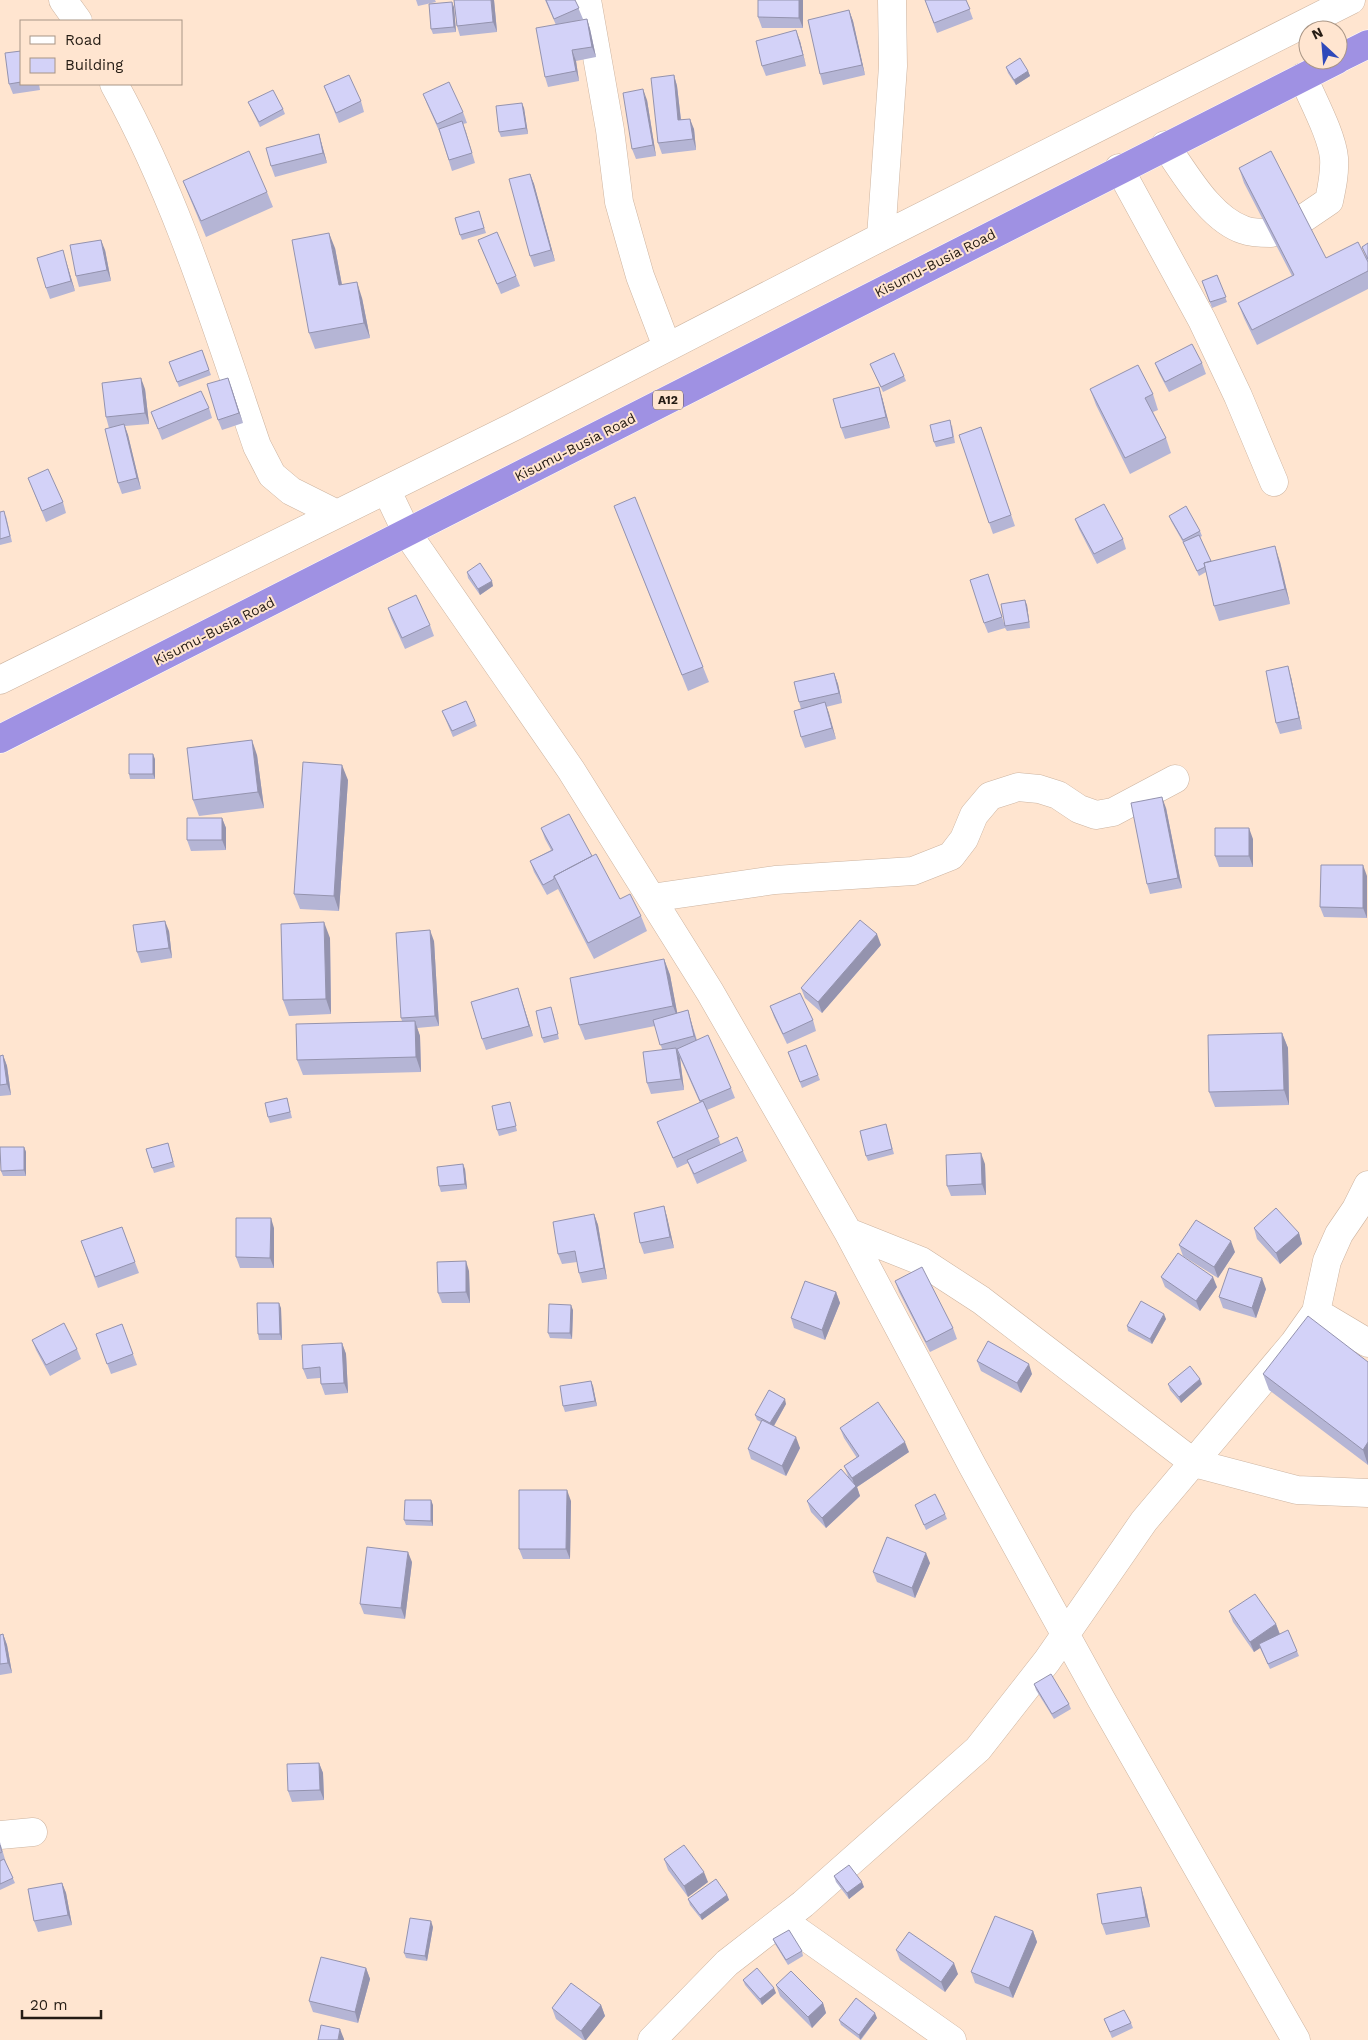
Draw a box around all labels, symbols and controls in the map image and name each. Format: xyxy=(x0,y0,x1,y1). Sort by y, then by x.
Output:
legend xyxy=(20,20,182,85)
north arrow xyxy=(1298,20,1348,70)
text: N xyxy=(1309,24,1325,43)
text: Road xyxy=(65,31,102,49)
text: Building xyxy=(65,56,123,74)
street label: Kisumu-Busia Road xyxy=(872,226,998,300)
road number: A12 xyxy=(653,390,683,410)
street label: Kisumu-Busia Road xyxy=(512,410,638,484)
street label: Kisumu-Busia Road xyxy=(151,594,277,668)
scale bar xyxy=(22,1988,101,2020)
text: 20 m xyxy=(30,1996,68,2014)

